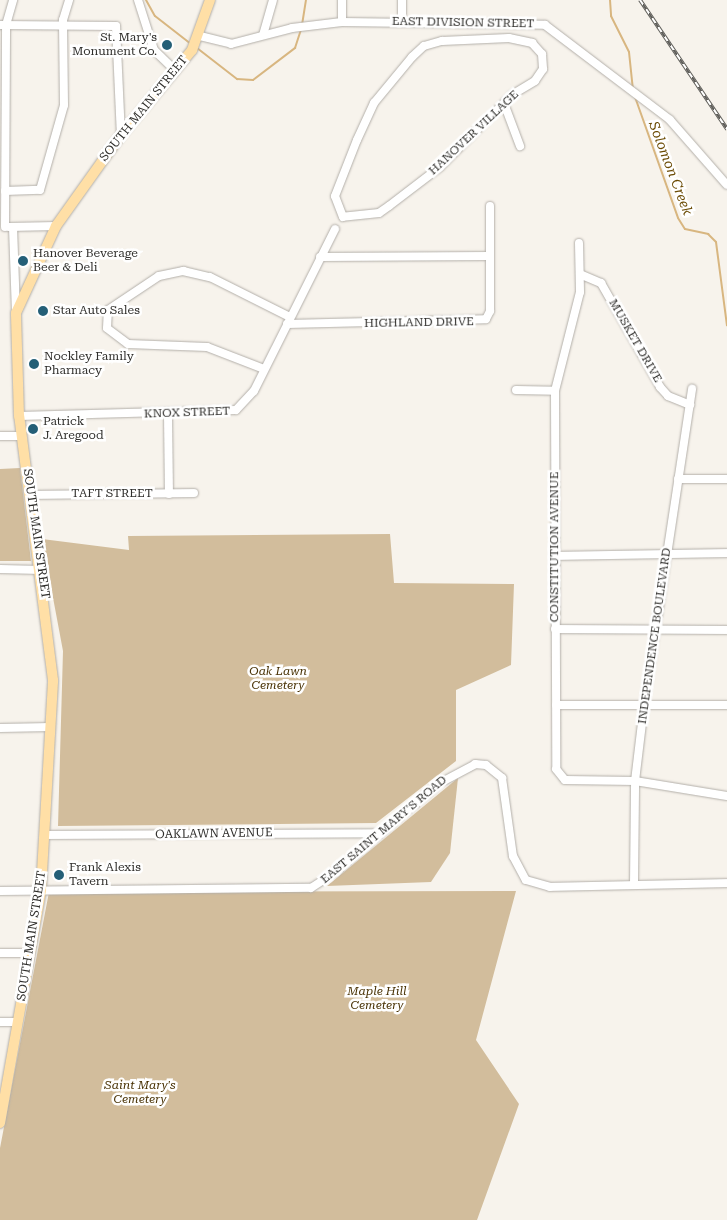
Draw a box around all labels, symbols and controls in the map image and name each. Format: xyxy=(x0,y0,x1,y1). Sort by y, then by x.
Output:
street label: EAST DIVISION STREET xyxy=(392,15,534,31)
place label: St. Mary's Monument Co. xyxy=(72,31,157,59)
marker: St. Mary's Monument Co. xyxy=(161,39,173,51)
street label: SOUTH MAIN STREET xyxy=(97,53,191,165)
street label: HANOVER VILLAGE xyxy=(426,88,522,178)
water label: Solomon Creek xyxy=(645,119,697,217)
place label: Hanover Beverage Beer & Deli xyxy=(33,247,138,275)
marker: Hanover Beverage Beer & Deli xyxy=(17,255,29,267)
street label: MUSKET DRIVE xyxy=(605,297,665,385)
place label: Star Auto Sales xyxy=(53,304,140,318)
marker: Star Auto Sales xyxy=(37,305,49,317)
street label: HIGHLAND DRIVE xyxy=(364,315,474,331)
place label: Nockley Family Pharmacy xyxy=(44,350,134,378)
marker: Nockley Family Pharmacy xyxy=(28,358,40,370)
street label: KNOX STREET xyxy=(144,404,230,422)
place label: Patrick J. Aregood xyxy=(43,415,104,443)
marker: Patrick J. Aregood xyxy=(27,423,39,435)
street label: SOUTH MAIN STREET xyxy=(20,468,52,600)
street label: CONSTITUTION AVENUE xyxy=(548,472,562,622)
street label: TAFT STREET xyxy=(71,487,153,501)
street label: INDEPENDENCE BOULEVARD xyxy=(635,547,675,725)
park label: Oak Lawn Cemetery xyxy=(249,665,307,693)
street label: EAST SAINT MARY'S ROAD xyxy=(318,773,450,887)
street label: OAKLAWN AVENUE xyxy=(155,826,273,842)
place label: Frank Alexis Tavern xyxy=(69,861,141,889)
marker: Frank Alexis Tavern xyxy=(53,869,65,881)
street label: SOUTH MAIN STREET xyxy=(15,870,49,1002)
park label: Maple Hill Cemetery xyxy=(347,985,407,1013)
park label: Saint Mary's Cemetery xyxy=(104,1079,176,1107)

